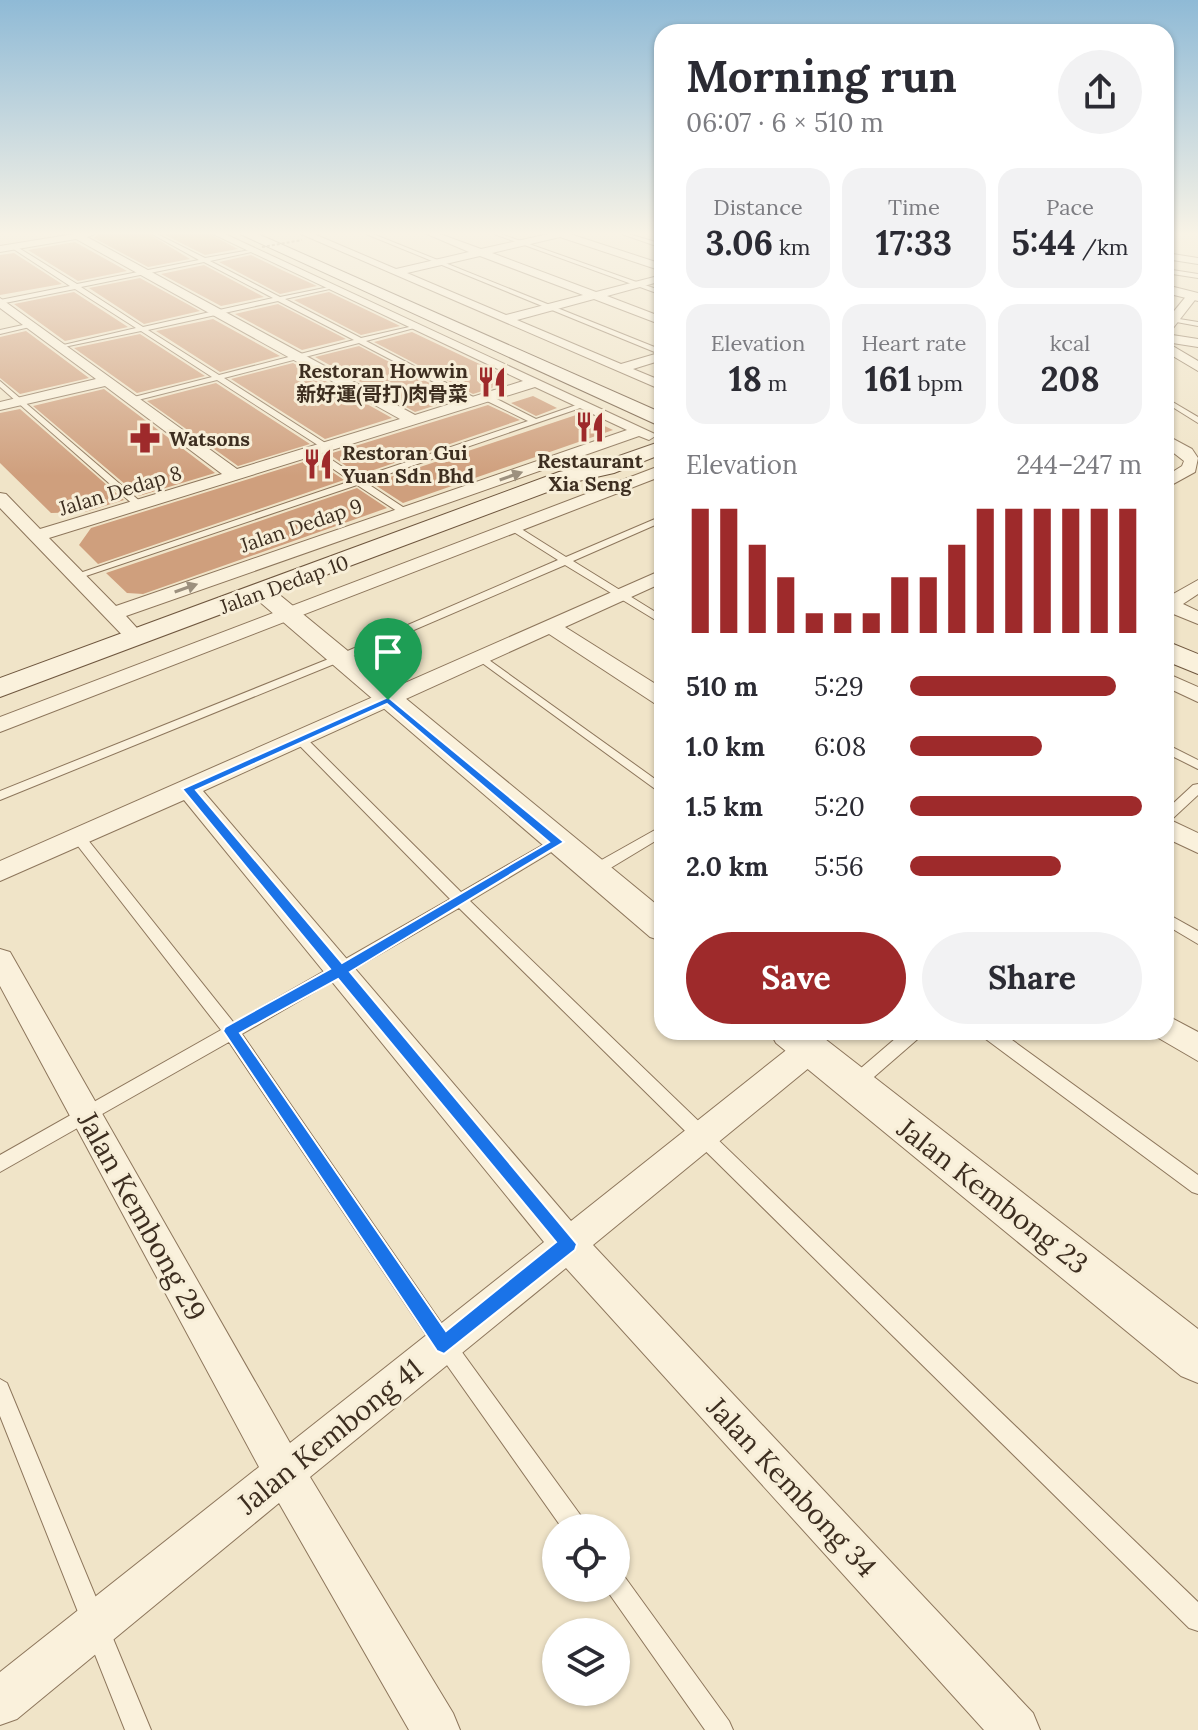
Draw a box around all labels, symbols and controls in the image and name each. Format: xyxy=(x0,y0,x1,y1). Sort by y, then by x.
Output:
text: Morning run xyxy=(686,48,957,104)
button: share xyxy=(1058,50,1142,134)
text: 06:07 · 6 × 510 m xyxy=(686,106,884,139)
text: Distance xyxy=(713,193,803,221)
text: Time xyxy=(888,193,940,221)
text: Pace xyxy=(1046,193,1094,221)
text: 3.06 xyxy=(706,221,773,264)
text: 17:33 xyxy=(876,221,952,264)
text: 5:44 xyxy=(1012,221,1076,264)
text: km xyxy=(773,233,810,261)
text: /km xyxy=(1076,233,1128,261)
text: Elevation xyxy=(711,329,805,357)
text: Heart rate xyxy=(862,329,966,357)
text: kcal xyxy=(1050,329,1090,357)
text: 18 xyxy=(729,357,762,400)
text: 161 xyxy=(865,357,912,400)
text: 208 xyxy=(1040,357,1100,400)
place label: Restoran Howwin 新好運(哥打)肉骨菜 xyxy=(296,358,468,407)
restaurant icon: Restoran Howwin 新好運(哥打)肉骨菜 xyxy=(475,365,509,399)
text: m xyxy=(762,369,787,397)
text: bpm xyxy=(912,369,963,397)
restaurant icon: Restaurant Xia Seng xyxy=(573,410,607,444)
pharmacy icon: Watsons xyxy=(128,421,162,455)
place label: Watsons xyxy=(169,426,250,451)
place label: Restoran Gui Yuan Sdn Bhd xyxy=(342,440,474,488)
restaurant icon: Restoran Gui Yuan Sdn Bhd xyxy=(301,447,335,481)
place label: Restaurant Xia Seng xyxy=(537,448,644,496)
text: Elevation xyxy=(686,448,798,481)
text: 244–247 m xyxy=(1016,448,1142,481)
street label: Jalan Dedap 8 xyxy=(55,459,184,521)
one-way arrow xyxy=(499,469,523,482)
street label: Jalan Dedap 9 xyxy=(236,492,365,558)
street label: Jalan Dedap 10 xyxy=(215,549,352,619)
one-way arrow xyxy=(174,582,198,594)
pin xyxy=(354,618,422,700)
icon: arrive xyxy=(366,630,410,674)
text: 510 m xyxy=(686,670,758,703)
text: 5:29 xyxy=(814,670,864,703)
text: 1.0 km xyxy=(686,730,765,763)
text: 6:08 xyxy=(814,730,866,763)
text: 1.5 km xyxy=(686,790,763,823)
text: 5:20 xyxy=(814,790,865,823)
text: 2.0 km xyxy=(686,850,768,883)
text: 5:56 xyxy=(814,850,864,883)
button: Save xyxy=(686,932,906,1024)
button: Share xyxy=(922,932,1142,1024)
street label: Jalan Kembong 29 xyxy=(69,1104,214,1327)
street label: Jalan Kembong 23 xyxy=(890,1110,1096,1282)
street label: Jalan Kembong 41 xyxy=(229,1350,430,1522)
street label: Jalan Kembong 34 xyxy=(699,1389,885,1585)
map controls xyxy=(542,1514,630,1706)
button: locate xyxy=(542,1514,630,1602)
button: layers xyxy=(542,1618,630,1706)

